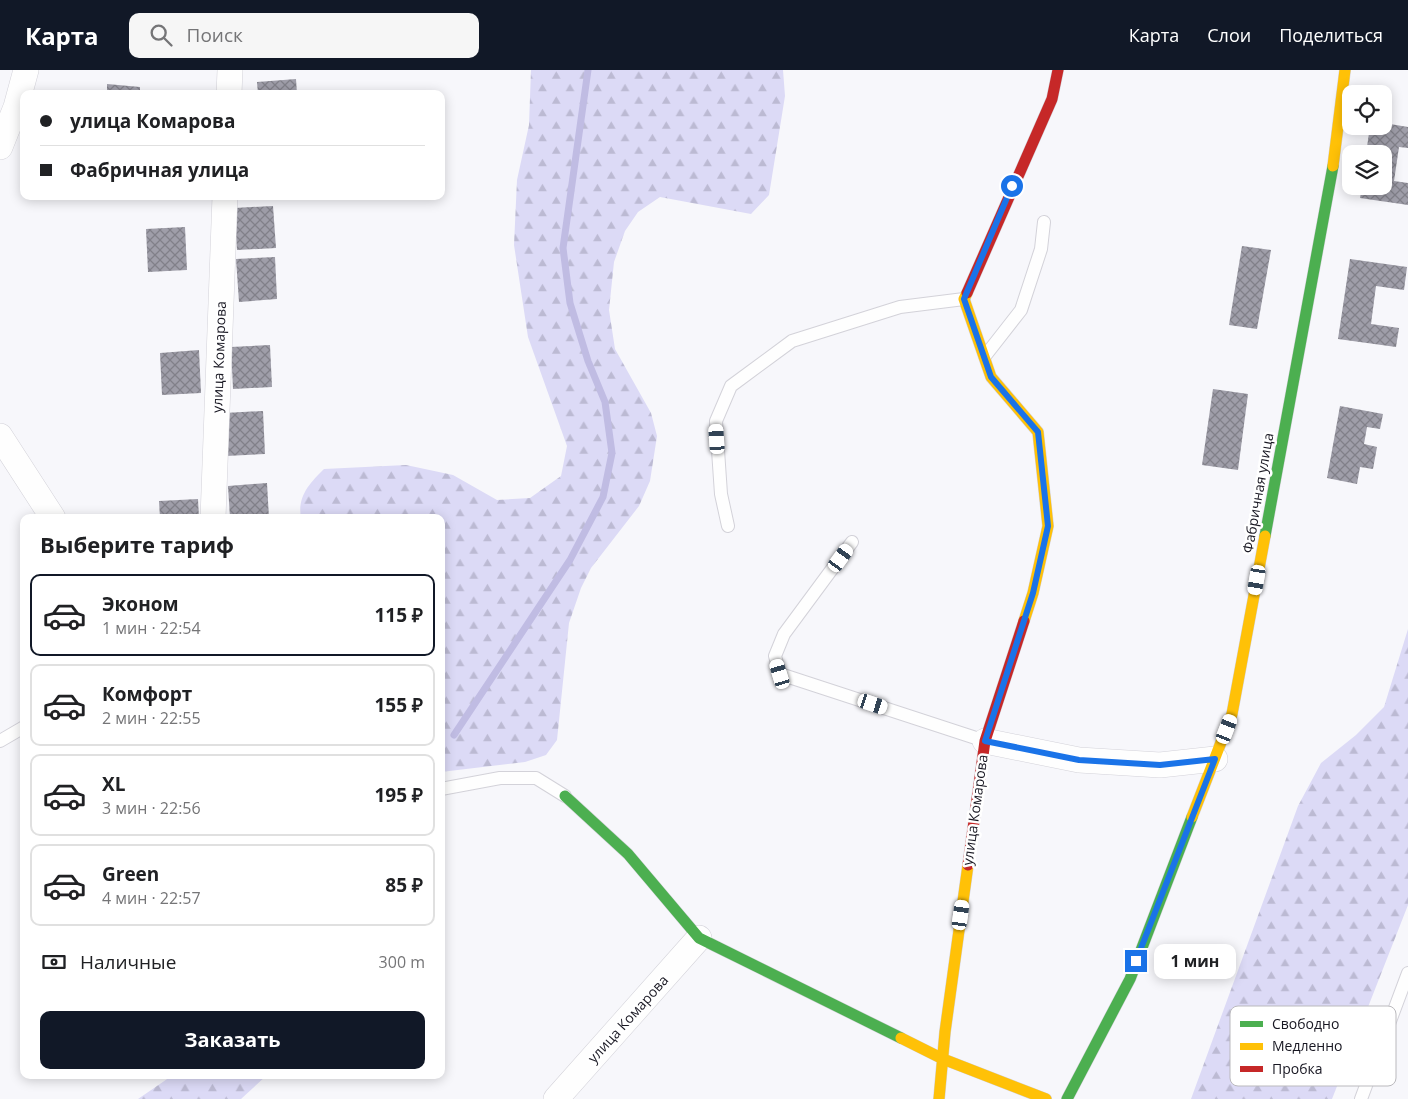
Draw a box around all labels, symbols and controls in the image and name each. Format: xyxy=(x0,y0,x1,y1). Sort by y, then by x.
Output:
search box xyxy=(129,13,479,58)
text: Карта xyxy=(25,19,99,52)
icon: search xyxy=(147,21,175,49)
text: Поиск xyxy=(187,22,243,48)
text: Карта xyxy=(1129,23,1179,47)
text: Слои xyxy=(1207,23,1251,47)
text: Поделиться xyxy=(1279,23,1383,47)
map controls xyxy=(1342,85,1392,195)
button: locate xyxy=(1342,85,1392,135)
text: улица Комарова xyxy=(70,108,236,134)
button: layers xyxy=(1342,145,1392,195)
text: Фабричная улица xyxy=(70,157,249,183)
route start xyxy=(1001,175,1023,197)
street label: улица Комарова xyxy=(207,301,230,413)
car xyxy=(708,424,725,454)
street label: Фабричная улица xyxy=(1238,431,1277,555)
text: Выберите тариф xyxy=(40,529,234,559)
car xyxy=(826,541,855,575)
car xyxy=(1247,564,1266,596)
text: Эконом xyxy=(102,591,179,617)
icon: car xyxy=(42,593,87,638)
text: 115 ₽ xyxy=(374,602,423,628)
text: 1 мин · 22:54 xyxy=(102,617,201,639)
car xyxy=(768,657,791,691)
text: Комфорт xyxy=(102,681,192,707)
icon: car xyxy=(42,683,87,728)
text: 155 ₽ xyxy=(374,692,423,718)
car xyxy=(856,692,889,716)
text: 2 мин · 22:55 xyxy=(102,707,201,729)
car xyxy=(1214,712,1239,746)
street label: улица Комарова xyxy=(957,753,992,867)
text: XL xyxy=(102,771,125,797)
icon: car xyxy=(42,773,87,818)
text: 195 ₽ xyxy=(374,782,423,808)
text: 3 мин · 22:56 xyxy=(102,797,201,819)
text: Green xyxy=(102,861,159,887)
icon: car xyxy=(42,863,87,908)
text: 85 ₽ xyxy=(385,872,423,898)
text: 4 мин · 22:57 xyxy=(102,887,201,909)
car xyxy=(951,899,970,931)
callout: 1 мин xyxy=(1154,944,1236,978)
icon: cash xyxy=(40,948,68,976)
text: Наличные xyxy=(80,949,176,975)
route end xyxy=(1125,950,1147,972)
text: 1 мин xyxy=(1171,950,1219,972)
text: 300 m xyxy=(379,951,425,973)
street label: улица Комарова xyxy=(583,971,672,1067)
legend xyxy=(1230,1006,1396,1086)
button: Заказать xyxy=(40,1011,425,1069)
text: Свободно xyxy=(1272,1014,1339,1033)
text: Медленно xyxy=(1272,1036,1343,1055)
text: Пробка xyxy=(1272,1059,1323,1078)

